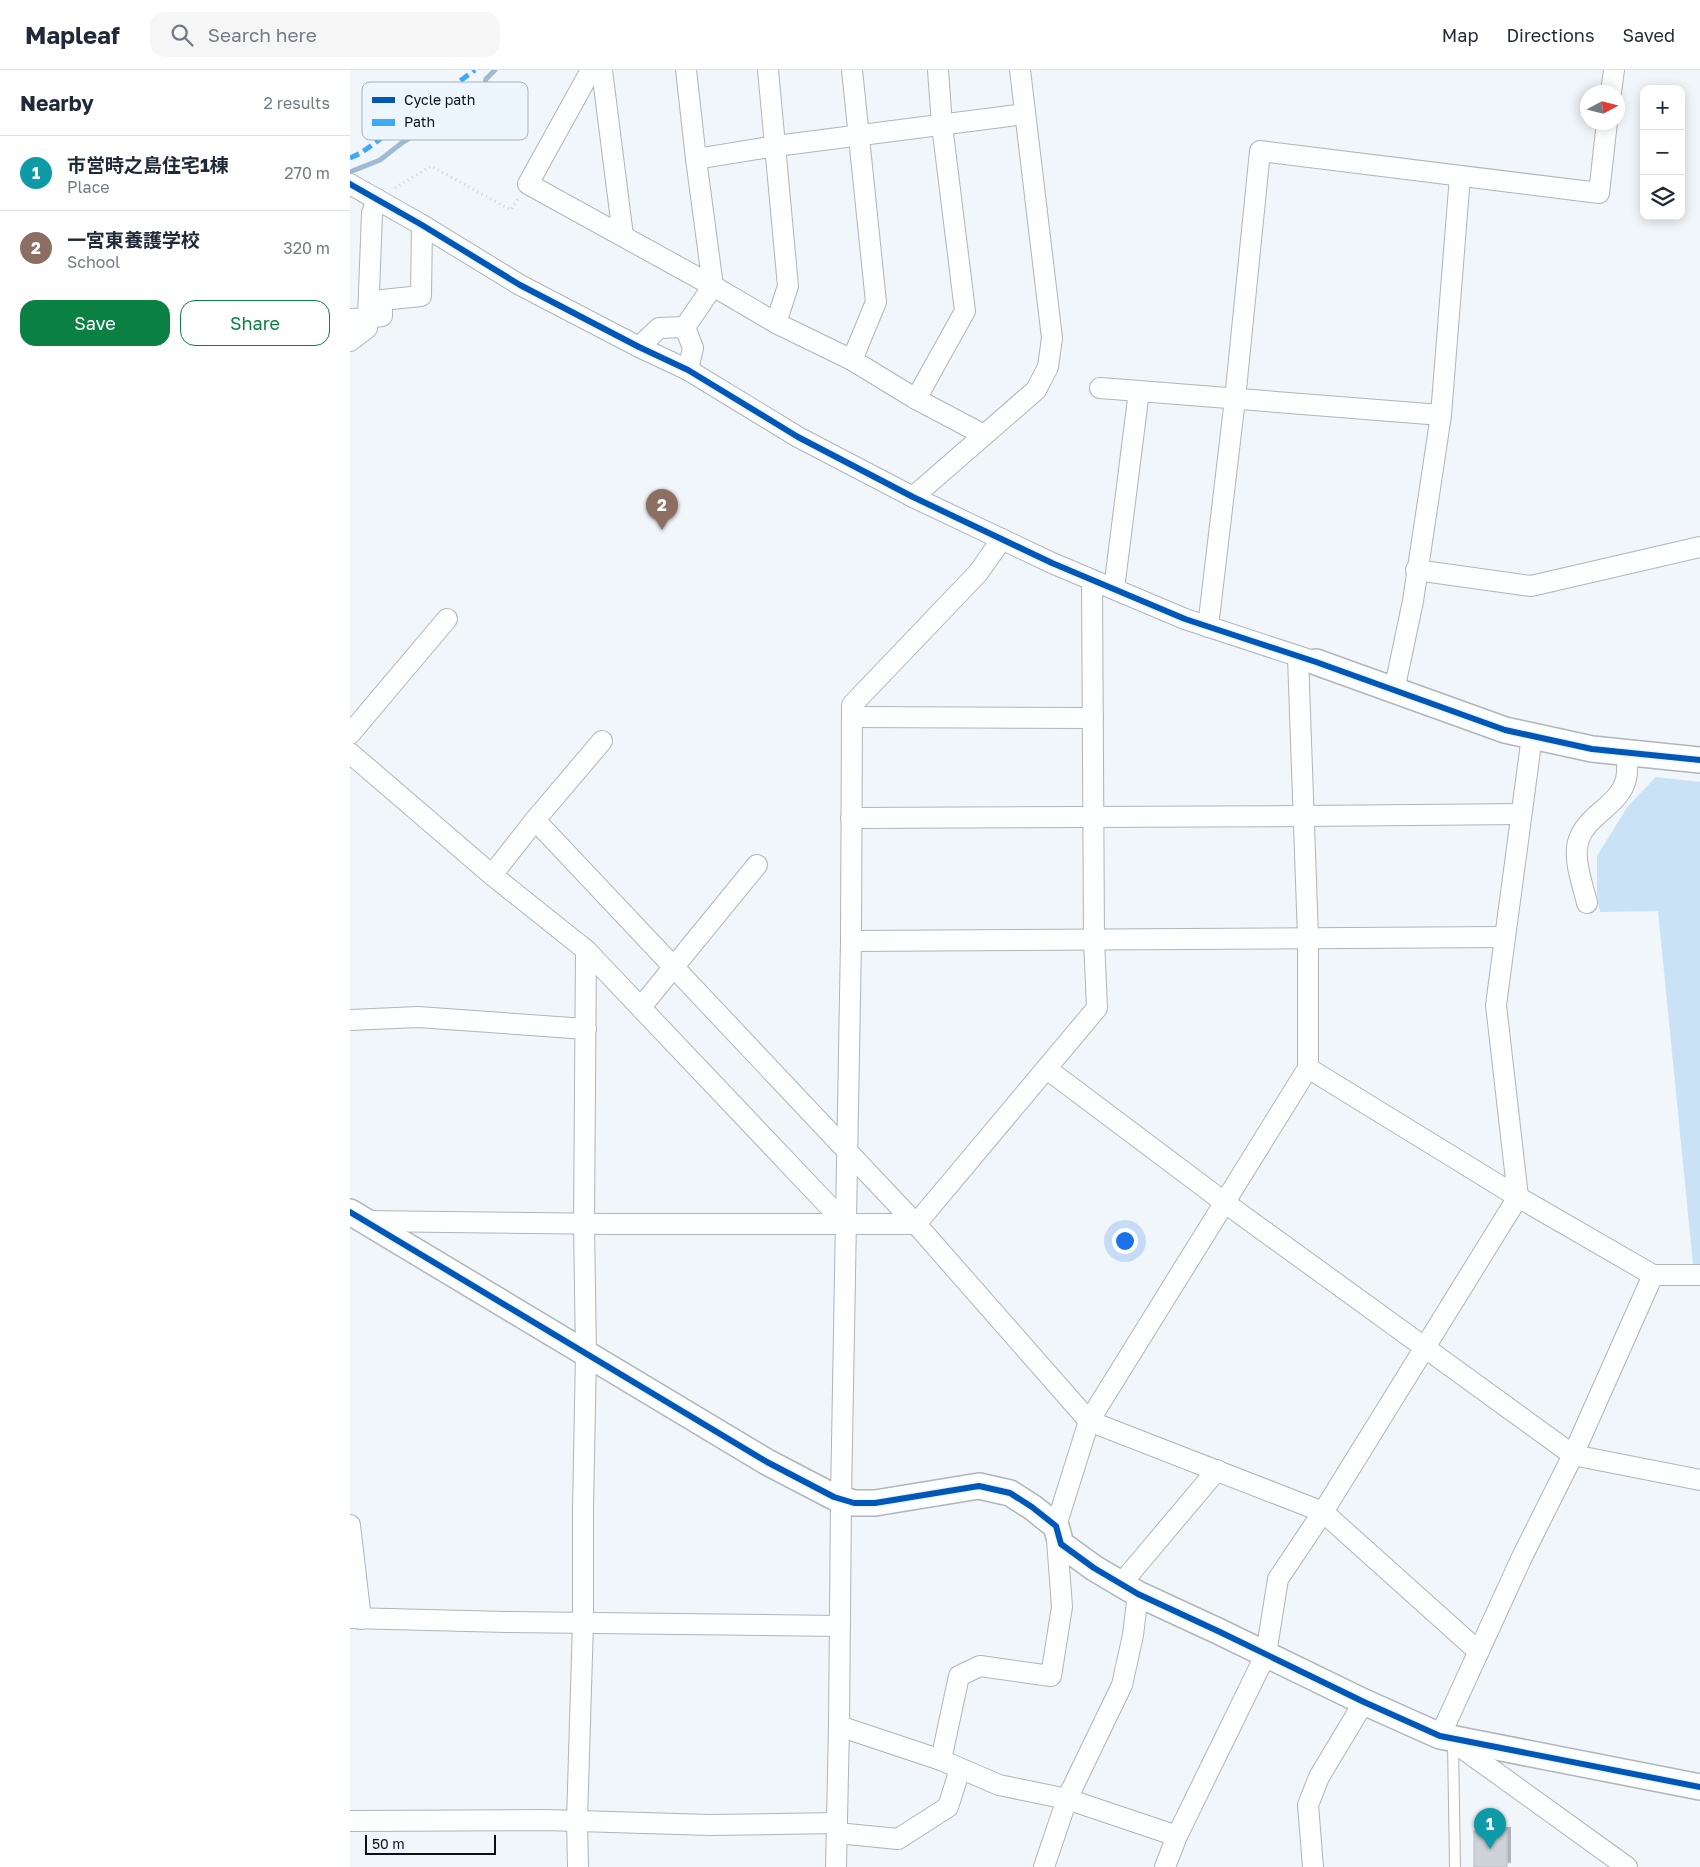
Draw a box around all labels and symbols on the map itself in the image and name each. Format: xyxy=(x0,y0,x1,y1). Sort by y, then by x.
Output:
legend xyxy=(362,82,528,140)
north arrow xyxy=(1580,85,1625,130)
text: Cycle path xyxy=(404,91,475,108)
text: Path xyxy=(404,113,435,130)
pin: 2 xyxy=(646,489,678,530)
your location xyxy=(1112,1228,1138,1254)
pin: 1 xyxy=(1474,1808,1506,1849)
scale bar xyxy=(365,1832,496,1855)

